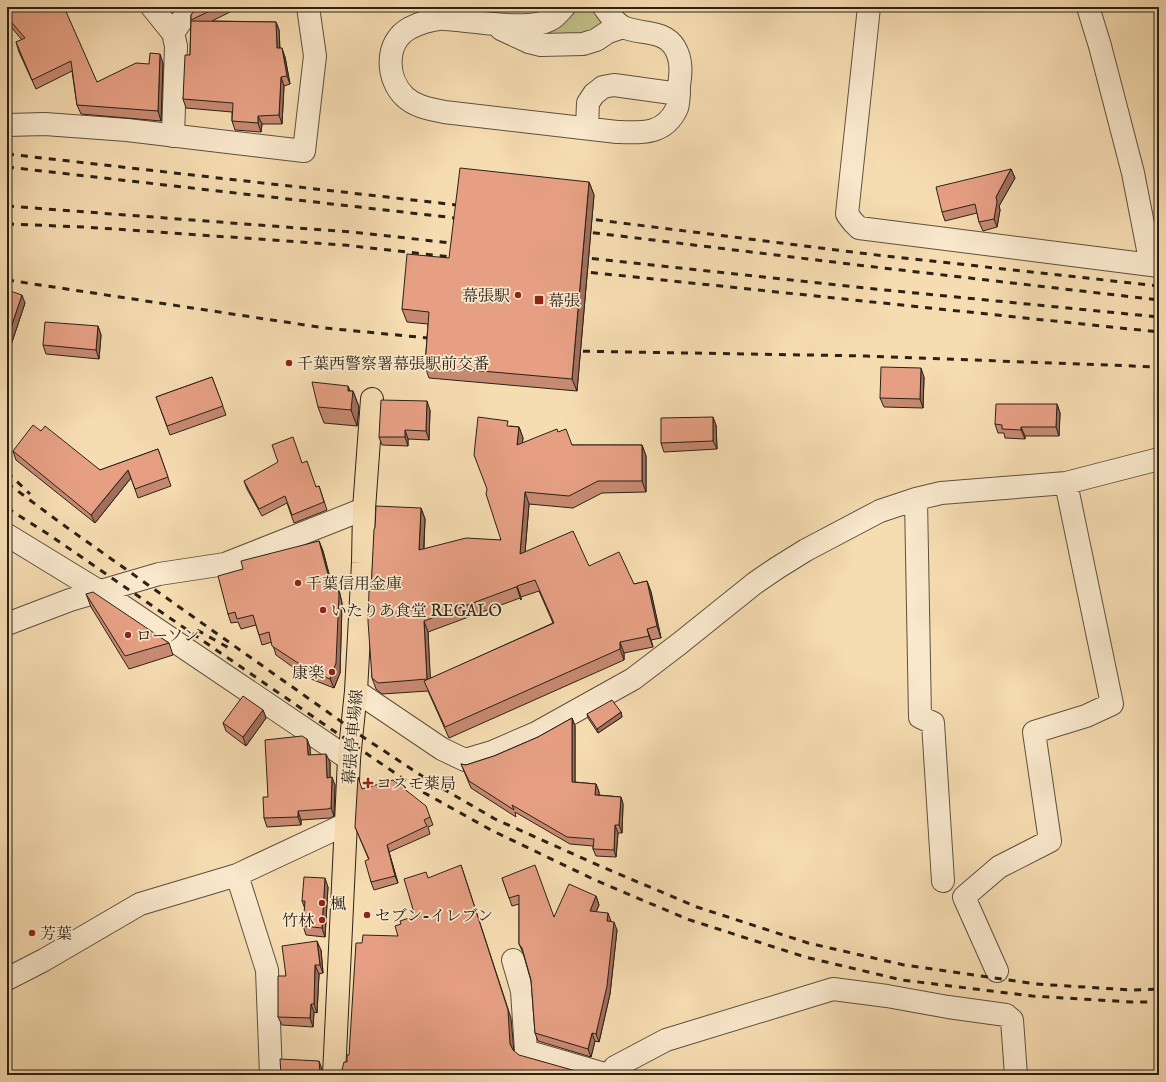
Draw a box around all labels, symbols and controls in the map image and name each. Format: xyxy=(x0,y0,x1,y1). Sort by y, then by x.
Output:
place label: 幕張駅 xyxy=(462,287,510,307)
marker: 幕張駅 xyxy=(513,290,523,300)
place label: 幕張 xyxy=(548,292,580,312)
marker: 幕張 xyxy=(533,294,545,306)
place label: 千葉西警察署幕張駅前交番 xyxy=(297,355,489,375)
marker: 千葉西警察署幕張駅前交番 xyxy=(284,358,294,368)
place label: 千葉信用金庫 xyxy=(306,575,402,595)
marker: 千葉信用金庫 xyxy=(293,578,303,588)
place label: いたりあ食堂 REGALO xyxy=(331,602,502,622)
marker: いたりあ食堂 REGALO xyxy=(318,605,328,615)
place label: ローソン xyxy=(136,627,199,647)
marker: ローソン xyxy=(123,630,133,640)
place label: 康楽 xyxy=(292,664,324,684)
marker: 康楽 xyxy=(327,667,337,677)
street label: 幕張停車場線 xyxy=(340,688,368,786)
place label: コスモ薬局 xyxy=(376,775,456,795)
marker: コスモ薬局 xyxy=(363,778,373,788)
place label: 楓 xyxy=(330,895,346,915)
marker: 楓 xyxy=(317,898,327,908)
place label: セブン-イレブン xyxy=(375,907,493,927)
marker: セブン-イレブン xyxy=(362,910,372,920)
place label: 竹林 xyxy=(282,912,315,932)
marker: 竹林 xyxy=(317,915,327,925)
place label: 芳葉 xyxy=(40,925,72,945)
marker: 芳葉 xyxy=(27,928,37,938)

